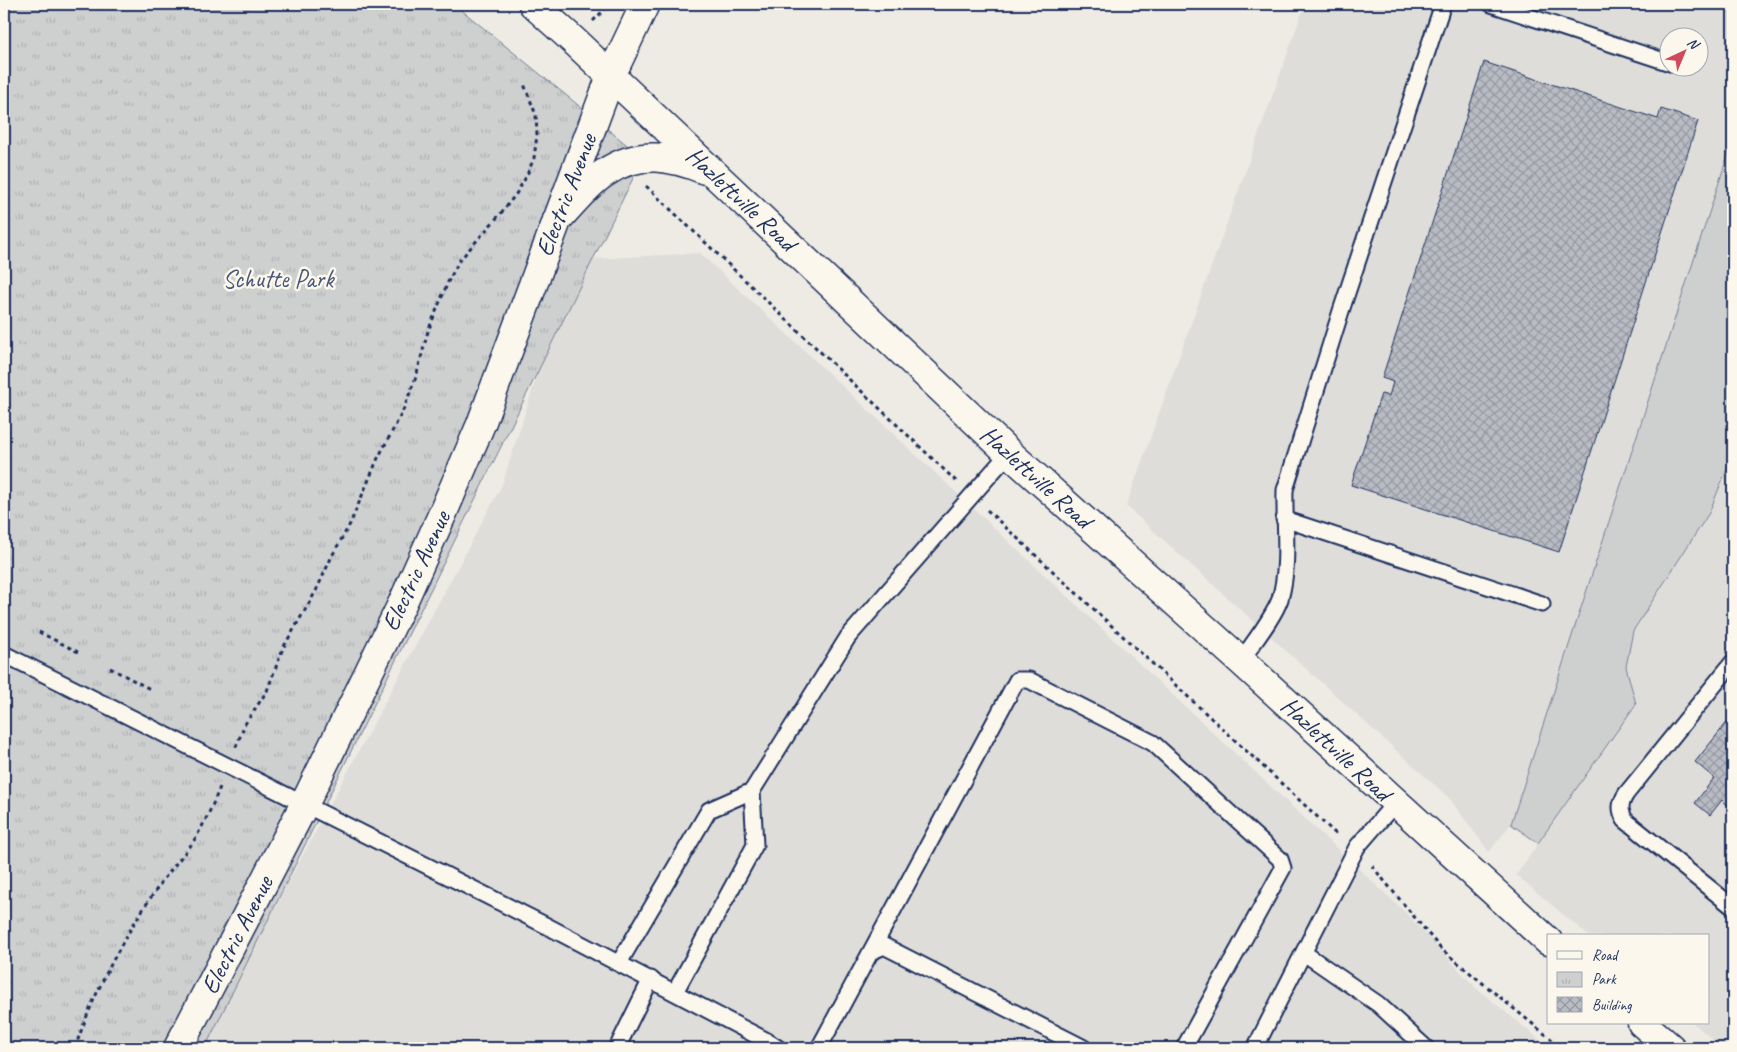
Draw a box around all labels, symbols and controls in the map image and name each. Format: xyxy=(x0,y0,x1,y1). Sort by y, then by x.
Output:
north arrow xyxy=(1660,28,1710,78)
text: N xyxy=(1684,34,1703,54)
street label: Electric Avenue xyxy=(528,128,605,261)
street label: Hazlettville Road xyxy=(679,140,806,261)
park label: Schutte Park xyxy=(223,263,335,295)
street label: Hazlettville Road xyxy=(973,418,1102,538)
street label: Electric Avenue xyxy=(374,504,458,636)
street label: Hazlettville Road xyxy=(1274,690,1401,811)
street label: Electric Avenue xyxy=(194,869,281,999)
legend xyxy=(1547,934,1710,1024)
text: Road xyxy=(1592,946,1619,965)
text: Park xyxy=(1592,970,1617,989)
text: Building xyxy=(1592,996,1632,1015)

